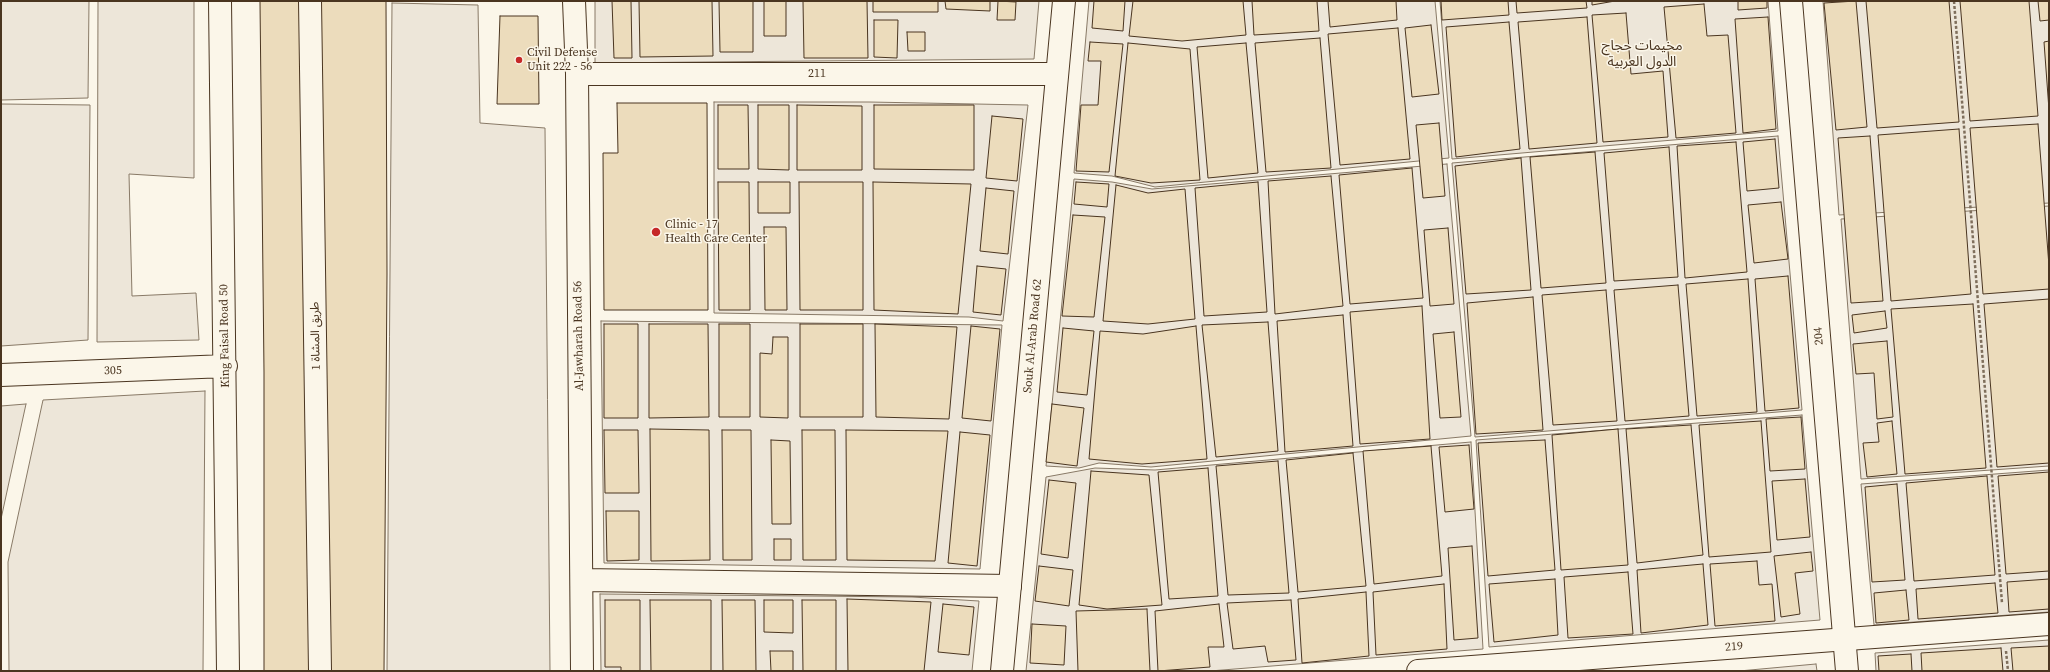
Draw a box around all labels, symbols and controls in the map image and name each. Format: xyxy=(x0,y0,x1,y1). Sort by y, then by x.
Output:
district label: مخيمات حجاج الدول العربية xyxy=(1601,38,1683,70)
place label: Civil Defense Unit 222 - 56 xyxy=(527,46,597,74)
marker: Civil Defense Unit 222 - 56 xyxy=(514,55,524,65)
street label: 211 xyxy=(808,67,826,81)
place label: Clinic - 17 Health Care Center xyxy=(665,218,767,246)
marker: Clinic - 17 Health Care Center xyxy=(650,226,662,238)
street label: Souk Al-Arab Road 62 xyxy=(1021,278,1045,394)
street label: Al-Jawharah Road 56 xyxy=(571,281,587,391)
street label: King Faisal Road 50 xyxy=(217,284,233,388)
street label: طريق المشاة 1 xyxy=(308,301,324,371)
street label: 204 xyxy=(1811,326,1827,346)
street label: 305 xyxy=(104,363,122,379)
street label: 219 xyxy=(1725,639,1743,655)

